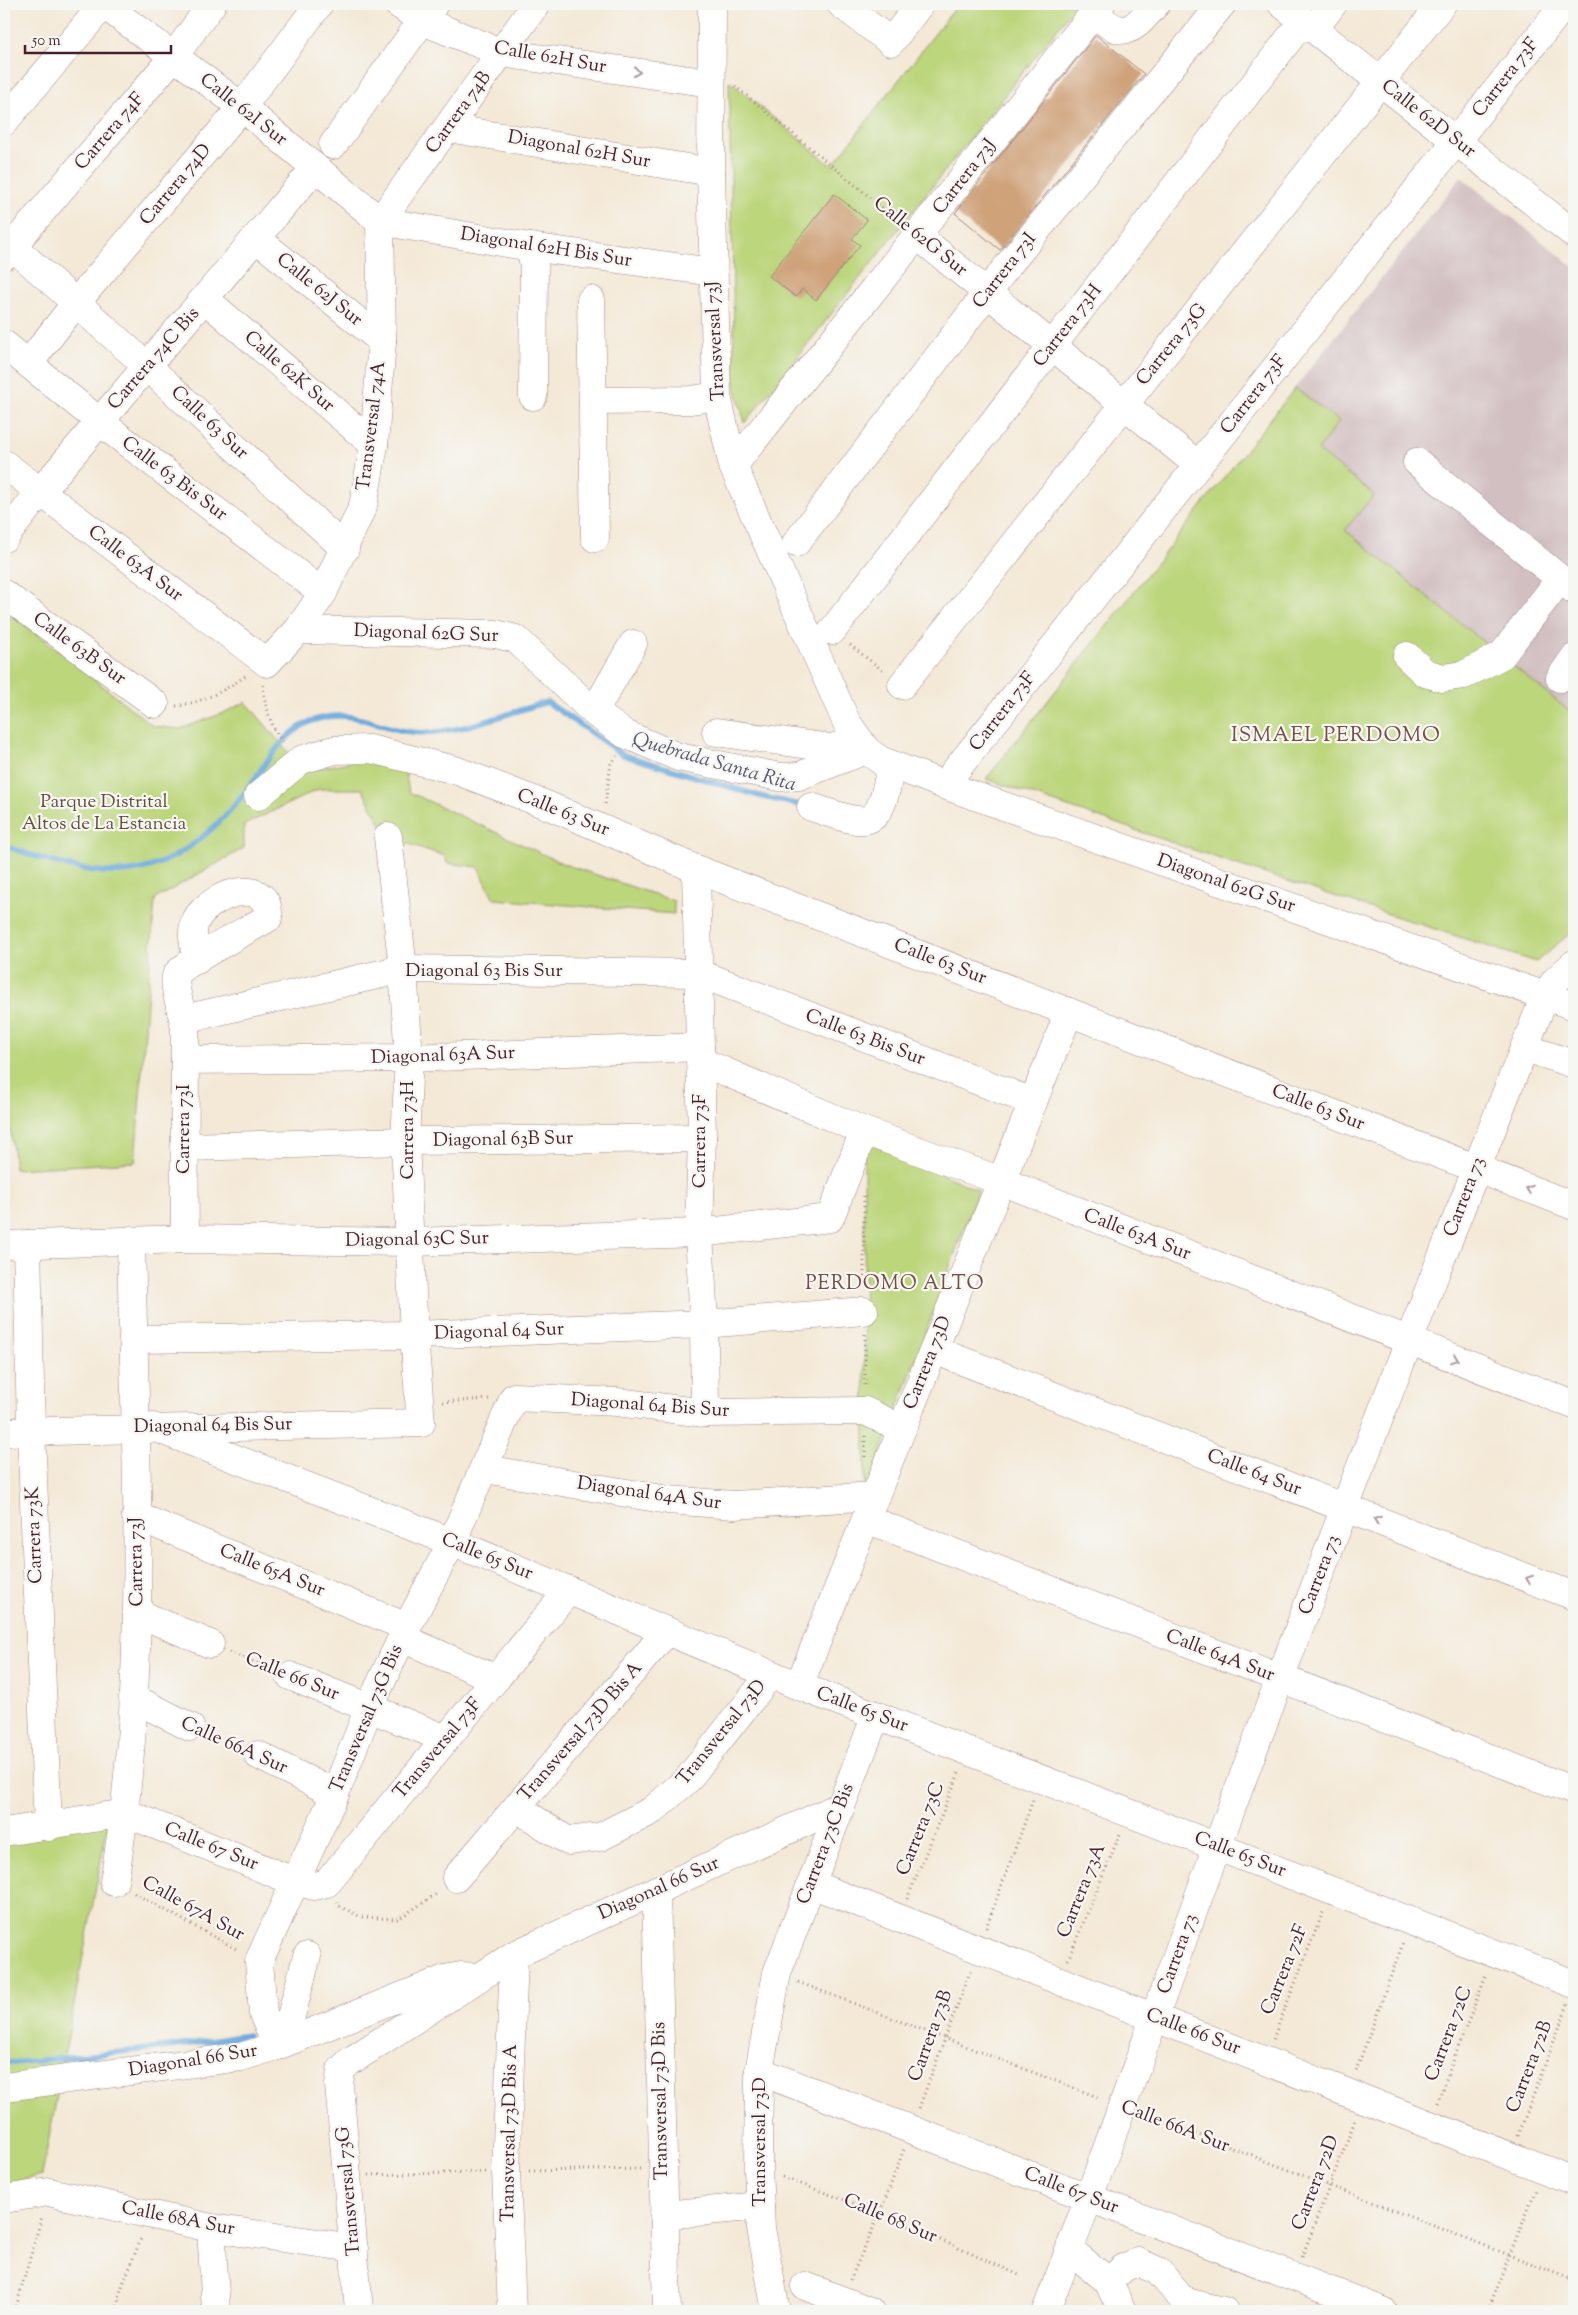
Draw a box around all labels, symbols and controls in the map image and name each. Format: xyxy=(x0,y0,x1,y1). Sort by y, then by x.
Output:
scale bar xyxy=(25,22,171,54)
text: 50 m xyxy=(31,31,61,52)
street label: Carrera 73F xyxy=(1466,32,1546,123)
street label: Calle 62H Sur xyxy=(492,35,608,81)
street label: Carrera 74B xyxy=(420,66,498,160)
one-way arrow xyxy=(633,66,641,77)
street label: Calle 62I Sur xyxy=(193,67,293,153)
street label: Calle 62D Sur xyxy=(1375,73,1481,165)
street label: Carrera 74F xyxy=(69,87,152,177)
street label: Diagonal 62H Sur xyxy=(506,124,652,176)
street label: Carrera 73J xyxy=(927,133,1003,220)
street label: Carrera 74D xyxy=(134,138,218,232)
street label: Calle 62G Sur xyxy=(867,191,973,283)
street label: Diagonal 62H Bis Sur xyxy=(458,221,634,275)
street label: Carrera 73I xyxy=(967,227,1043,315)
street label: Calle 62J Sur xyxy=(270,247,368,333)
street label: Carrera 73H xyxy=(1027,279,1109,373)
street label: Transversal 73J xyxy=(699,280,733,402)
street label: Carrera 73G xyxy=(1130,298,1214,392)
street label: Carrera 74C Bis xyxy=(102,302,206,416)
street label: Calle 62K Sur xyxy=(238,325,340,419)
street label: Carrera 73F xyxy=(1214,349,1294,440)
street label: Transversal 74A xyxy=(351,359,393,492)
street label: Calle 63 Sur xyxy=(164,380,254,466)
street label: Calle 63 Bis Sur xyxy=(115,430,233,528)
street label: Calle 63A Sur xyxy=(82,519,188,609)
street label: Calle 63B Sur xyxy=(27,606,131,692)
street label: Diagonal 62G Sur xyxy=(353,618,499,650)
street label: Carrera 73F xyxy=(963,666,1043,757)
district label: ISMAEL PERDOMO xyxy=(1231,721,1441,751)
water label: Quebrada Santa Rita xyxy=(629,726,799,800)
street label: Calle 63 Sur xyxy=(513,782,613,844)
park label: Parque Distrital Altos de La Estancia xyxy=(22,789,187,838)
street label: Diagonal 62G Sur xyxy=(1153,848,1299,920)
street label: Calle 63 Sur xyxy=(890,932,990,992)
street label: Diagonal 63 Bis Sur xyxy=(405,958,563,985)
street label: Calle 63 Bis Sur xyxy=(801,1003,929,1073)
street label: Diagonal 63A Sur xyxy=(371,1040,515,1072)
street label: Calle 63 Sur xyxy=(1268,1078,1368,1138)
street label: Carrera 73H xyxy=(395,1081,422,1179)
street label: Carrera 73I xyxy=(171,1084,198,1174)
street label: Carrera 73F xyxy=(687,1093,714,1188)
street label: Diagonal 63B Sur xyxy=(433,1125,573,1155)
street label: Carrera 73 xyxy=(1437,1153,1493,1241)
one-way arrow xyxy=(1525,1185,1534,1195)
street label: Calle 63A Sur xyxy=(1079,1202,1195,1268)
street label: Diagonal 63C Sur xyxy=(345,1225,489,1255)
district label: PERDOMO ALTO xyxy=(805,1270,985,1299)
street label: Carrera 73D xyxy=(897,1312,959,1414)
street label: Diagonal 64 Sur xyxy=(434,1316,564,1348)
one-way arrow xyxy=(1450,1353,1458,1363)
street label: Diagonal 64 Bis Sur xyxy=(570,1387,730,1425)
street label: Diagonal 64 Bis Sur xyxy=(133,1411,293,1441)
street label: Calle 64 Sur xyxy=(1203,1443,1305,1503)
street label: Diagonal 64A Sur xyxy=(575,1471,723,1517)
street label: Carrera 73K xyxy=(20,1486,50,1584)
one-way arrow xyxy=(1373,1516,1382,1527)
street label: Carrera 73J xyxy=(123,1517,151,1607)
street label: Calle 65 Sur xyxy=(437,1526,537,1588)
street label: Carrera 73 xyxy=(1292,1531,1348,1619)
street label: Calle 65A Sur xyxy=(215,1538,329,1604)
one-way arrow xyxy=(1525,1575,1534,1585)
street label: Calle 64A Sur xyxy=(1162,1623,1278,1689)
street label: Transversal 73G Bis xyxy=(324,1641,410,1797)
street label: Calle 66 Sur xyxy=(241,1646,343,1708)
street label: Transversal 73D Bis A xyxy=(512,1656,650,1808)
street label: Transversal 73D xyxy=(671,1674,773,1792)
street label: Calle 65 Sur xyxy=(812,1680,912,1740)
street label: Transversal 73F xyxy=(388,1692,489,1806)
street label: Calle 66A Sur xyxy=(176,1710,292,1782)
street label: Carrera 73C xyxy=(890,1778,952,1880)
street label: Carrera 73C Bis xyxy=(790,1779,862,1909)
street label: Calle 67 Sur xyxy=(160,1816,262,1878)
street label: Calle 65 Sur xyxy=(1190,1825,1290,1885)
street label: Carrera 73A xyxy=(1051,1839,1113,1942)
street label: Diagonal 66 Sur xyxy=(594,1850,724,1928)
street label: Calle 67A Sur xyxy=(137,1870,249,1948)
street label: Carrera 73 xyxy=(1151,1910,1205,1998)
street label: Carrera 72F xyxy=(1255,1920,1316,2019)
street label: Carrera 72C xyxy=(1418,1982,1480,2086)
street label: Carrera 73B xyxy=(902,1986,960,2086)
street label: Calle 66 Sur xyxy=(1142,2002,1244,2062)
street label: Carrera 72B xyxy=(1500,2017,1560,2117)
street label: Transversal 73D Bis xyxy=(646,2022,676,2180)
street label: Diagonal 66 Sur xyxy=(127,2037,259,2085)
street label: Transversal 73D Bis A xyxy=(495,2043,525,2222)
street label: Transversal 73D xyxy=(747,2077,774,2207)
street label: Calle 66A Sur xyxy=(1117,2094,1233,2160)
street label: Transversal 73G xyxy=(330,2125,368,2257)
street label: Carrera 72D xyxy=(1286,2132,1346,2234)
street label: Calle 67 Sur xyxy=(1020,2161,1122,2221)
street label: Calle 68 Sur xyxy=(839,2187,941,2251)
street label: Calle 68A Sur xyxy=(119,2195,237,2243)

